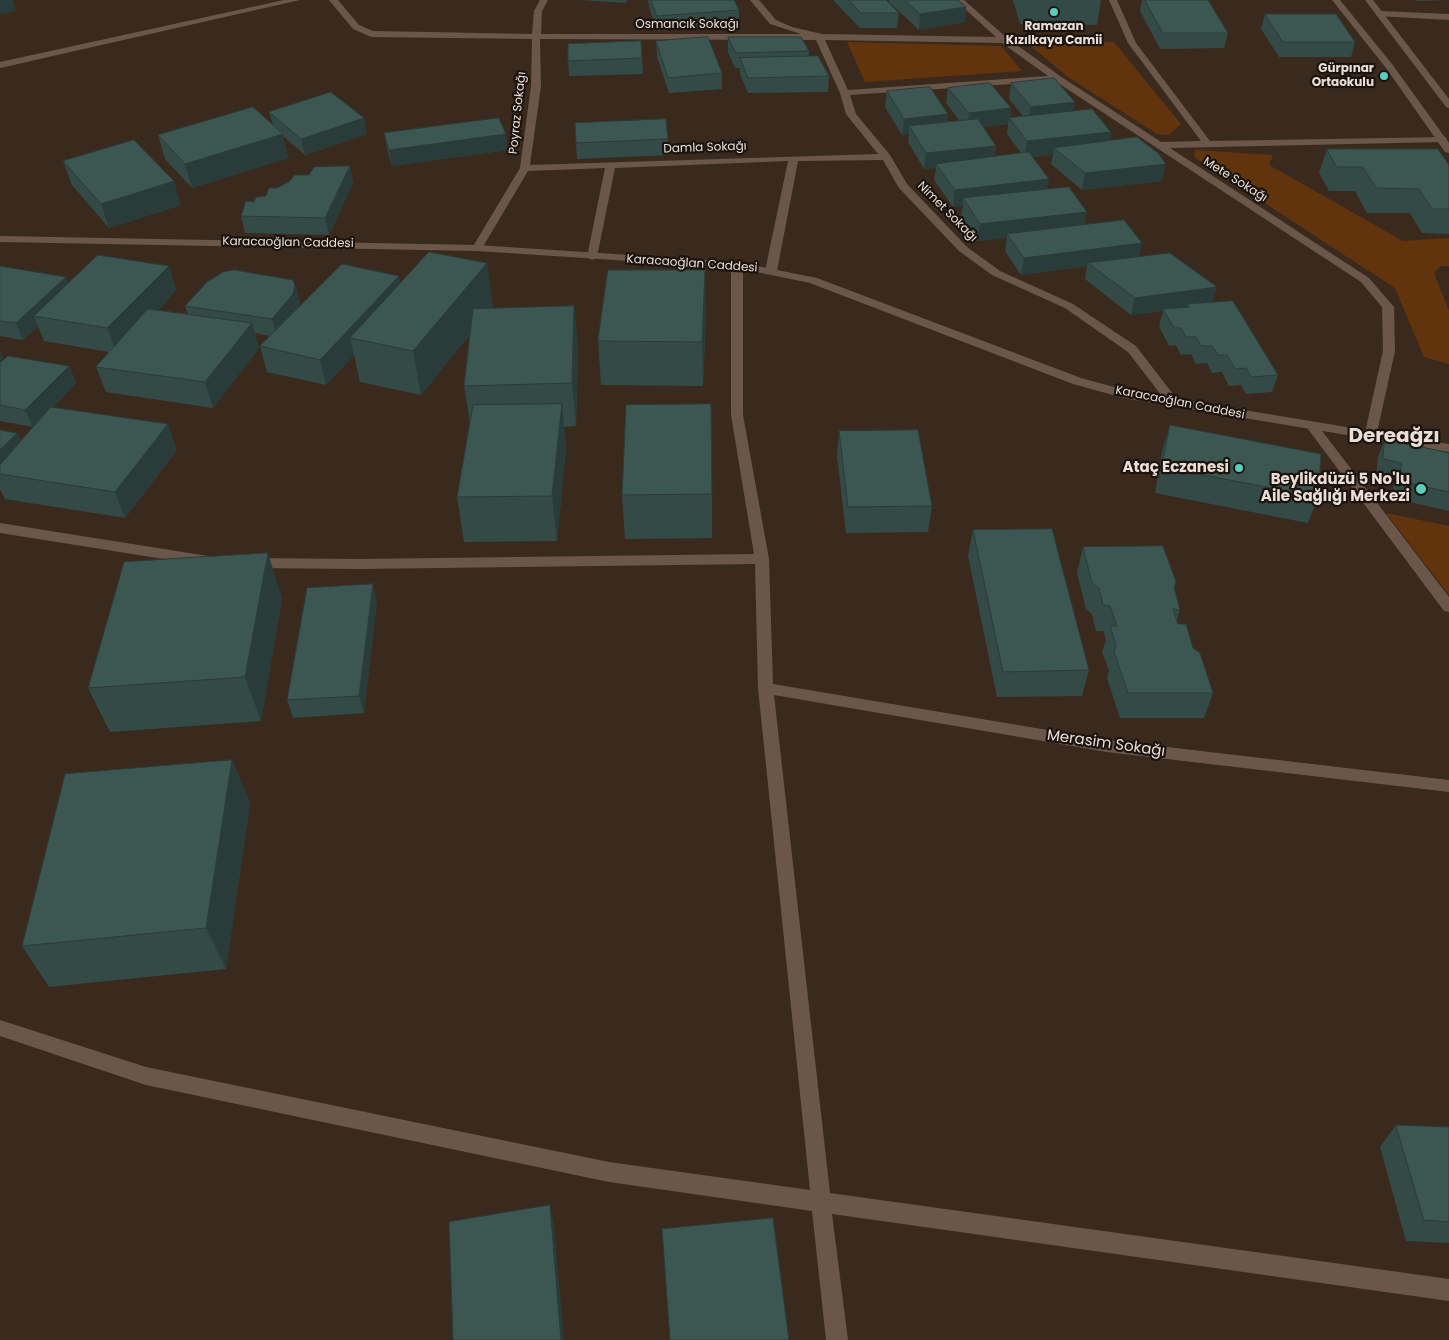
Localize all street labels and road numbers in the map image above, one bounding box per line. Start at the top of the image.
street label: Osmancık Sokağı [635,18,739,32]
street label: Poyraz Sokağı [507,71,529,155]
street label: Damla Sokağı [663,139,747,157]
street label: Mete Sokağı [1200,155,1270,205]
street label: Nimet Sokağı [914,179,980,245]
street label: Karacaoğlan Caddesi [222,235,354,251]
street label: Karacaoğlan Caddesi [626,252,758,276]
street label: Karacaoğlan Caddesi [1114,383,1246,423]
street label: Merasim Sokağı [1046,727,1166,761]

